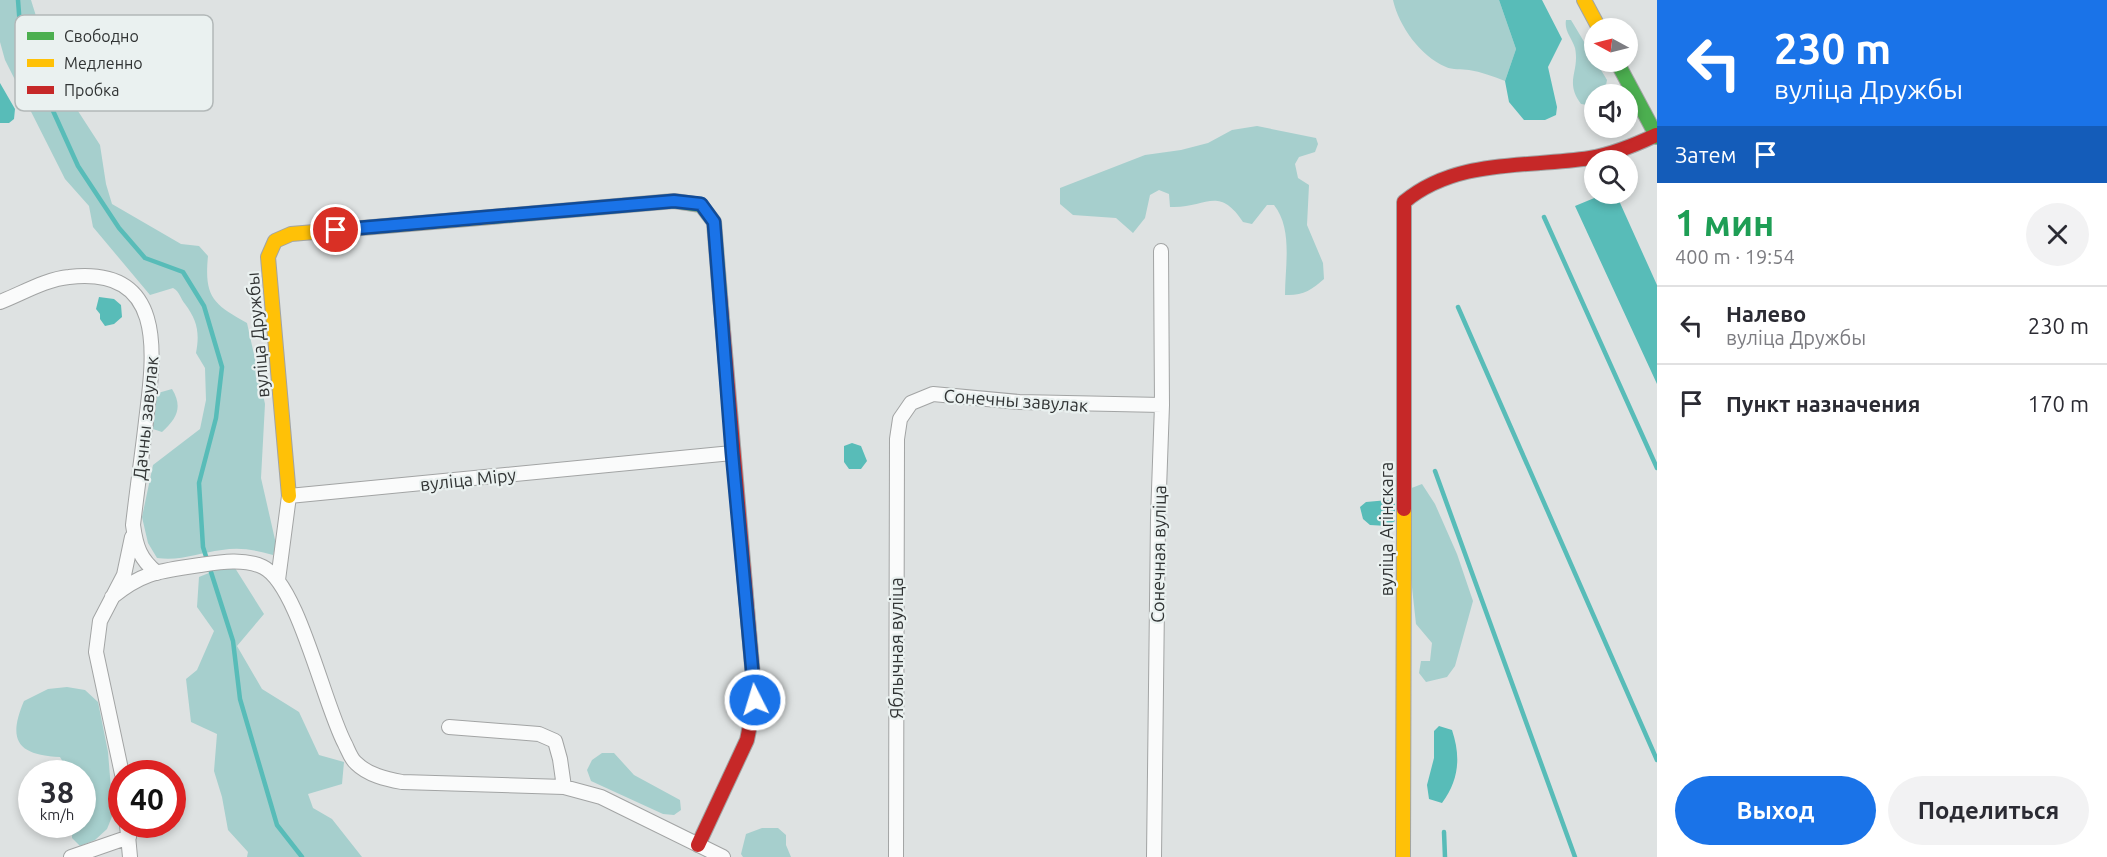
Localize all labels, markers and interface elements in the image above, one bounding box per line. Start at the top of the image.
legend [15,15,213,111]
north arrow [1584,18,1638,72]
map controls [1584,18,1638,204]
icon: left [1675,24,1753,102]
text: 230 m [1774,25,1891,72]
text: Свободно [64,27,139,45]
text: Медленно [64,54,143,72]
text: вуліца Дружбы [1774,74,1963,104]
text: Пробка [64,81,120,99]
button: sound [1584,84,1638,138]
icon: arrive [1749,138,1782,171]
text: Затем [1675,142,1737,167]
button: search [1584,150,1638,204]
text: 1 мин [1675,202,1774,243]
button: close [2026,203,2089,266]
pin [310,204,361,255]
icon: arrive [319,213,352,246]
text: 400 m · 19:54 [1675,245,1795,268]
street label: вуліца Дружбы [242,271,272,399]
text: Налево [1726,301,1806,326]
icon: left [1675,309,1708,342]
text: 230 m [2028,313,2089,338]
text: вуліца Дружбы [1726,326,1866,349]
street label: Дачны завулак [129,355,161,481]
street label: Сонечны завулак [943,385,1089,415]
icon: arrive [1675,387,1708,420]
text: Пункт назначения [1726,391,1920,416]
text: 170 m [2028,391,2089,416]
street label: вуліца Агінскага [1376,462,1396,596]
street label: вуліца Міру [419,464,517,494]
street label: Сонечная вуліца [1147,485,1169,623]
street label: Яблычная вуліца [886,577,906,719]
position arrow [723,668,787,732]
speed limit sign: 40 [108,760,186,838]
text: 38 [40,775,74,809]
button: Выход [1675,776,1876,845]
button: Поделиться [1888,776,2089,845]
text: km/h [40,806,74,823]

